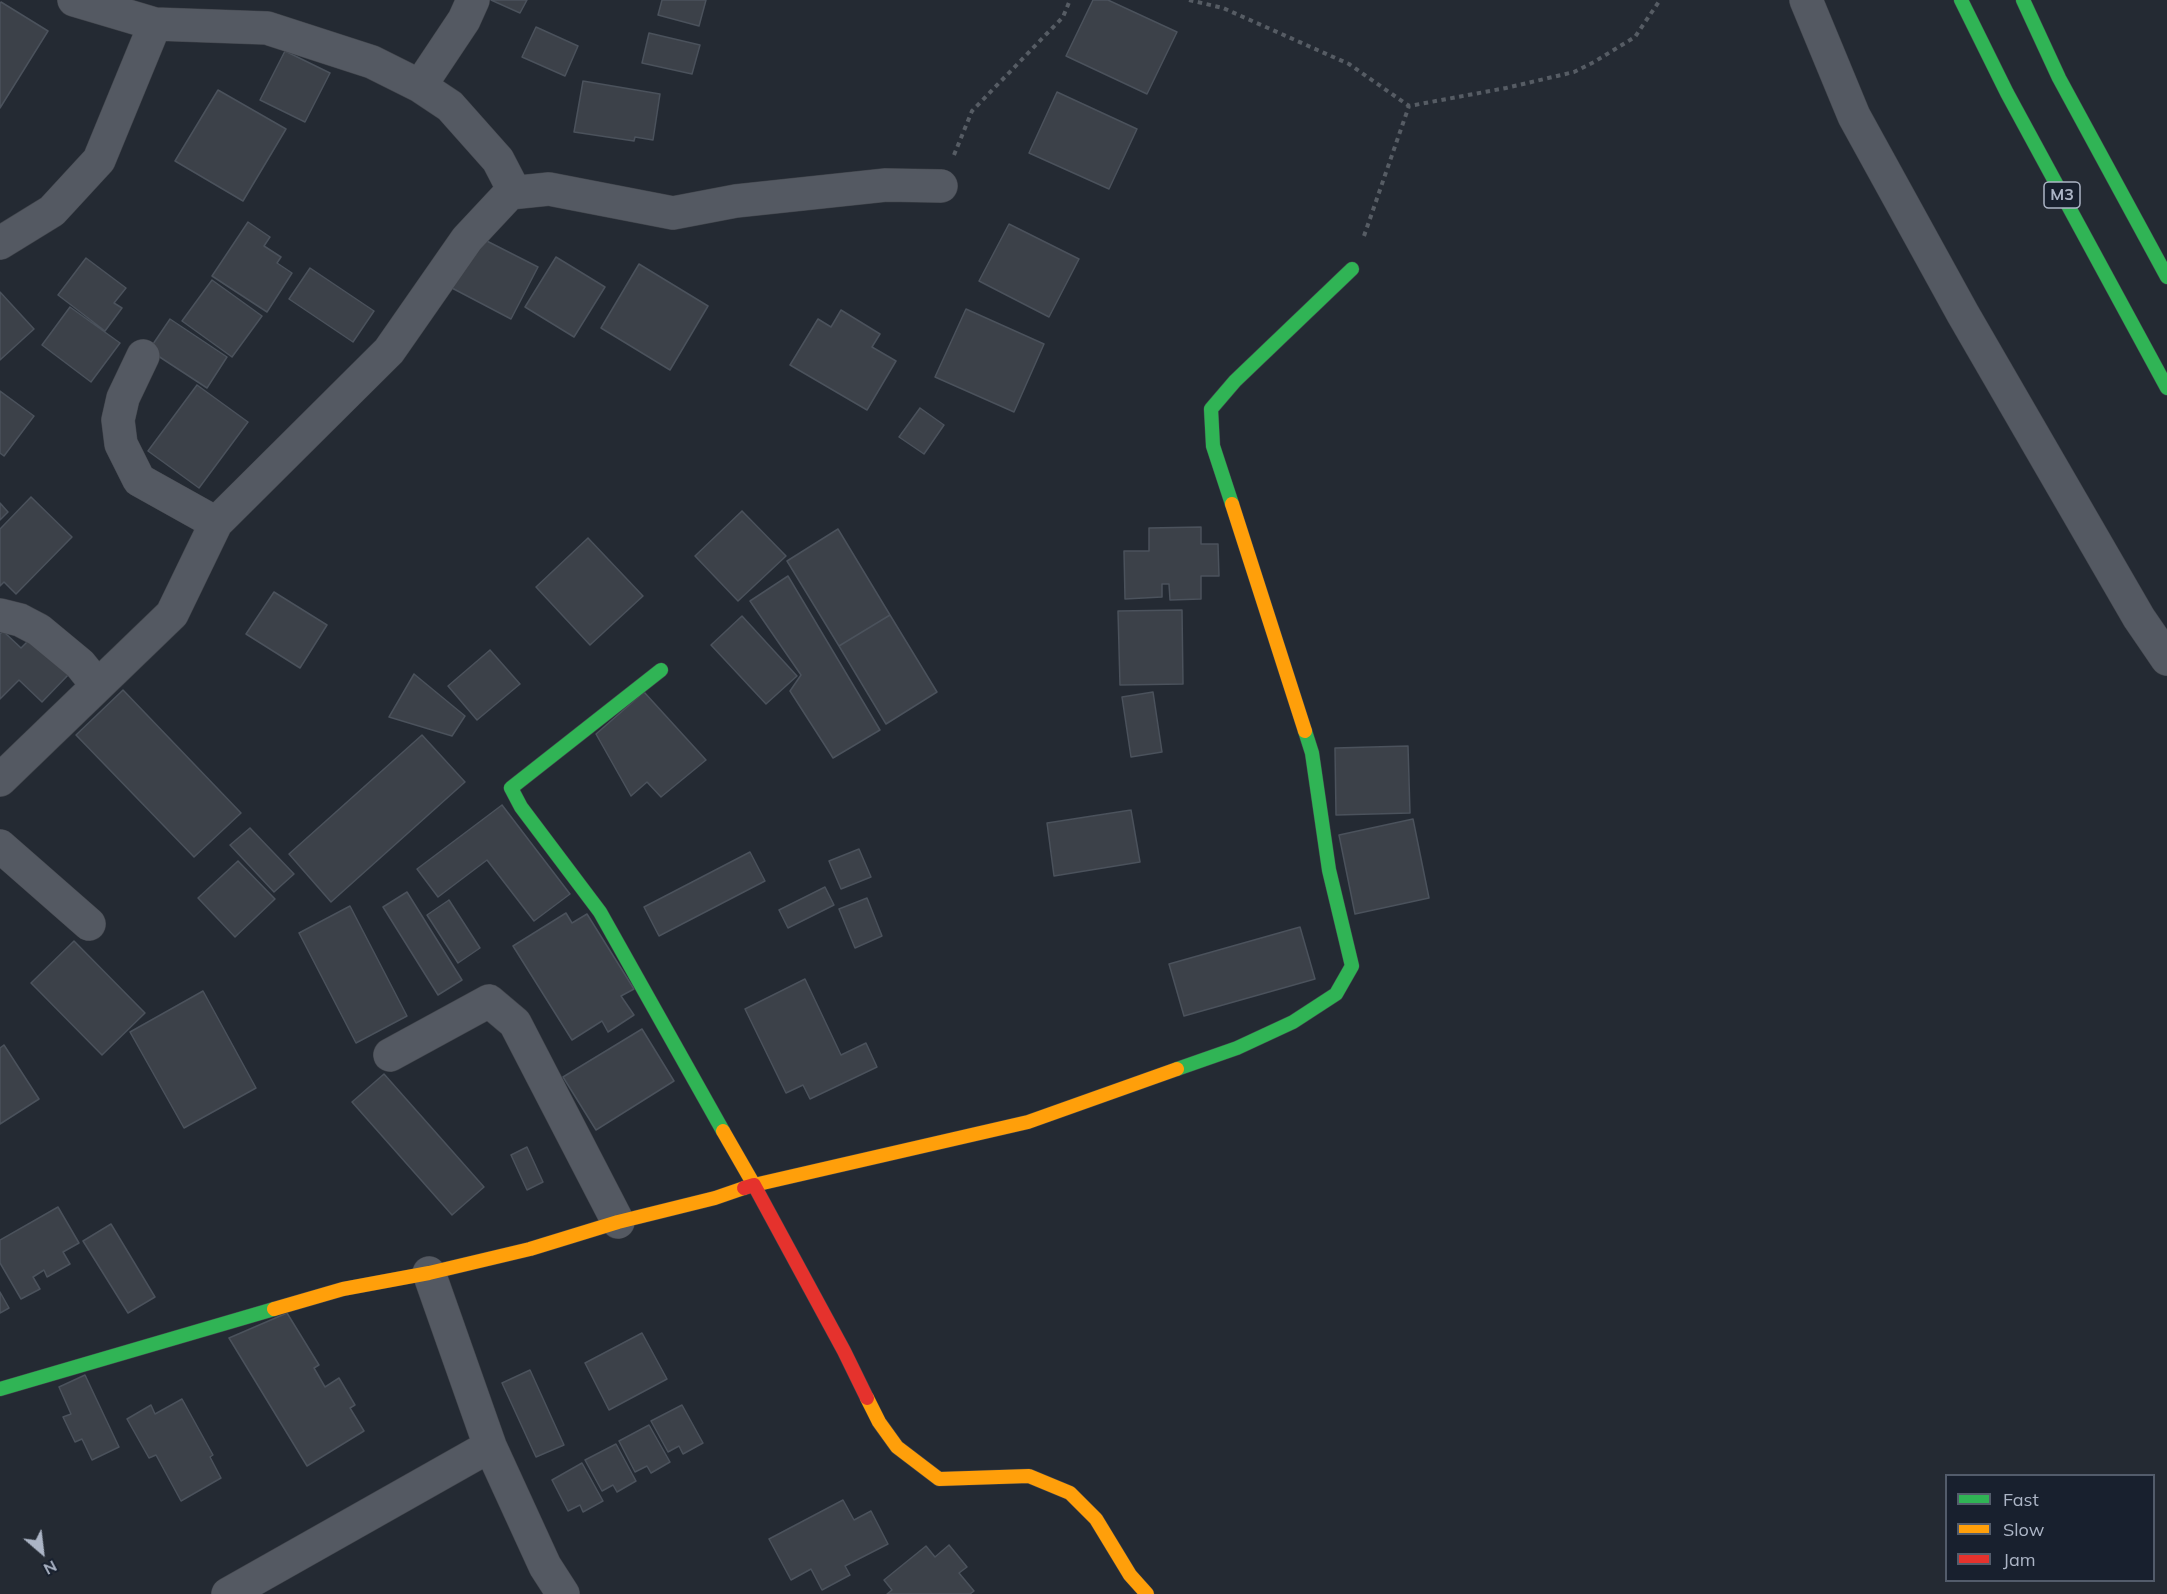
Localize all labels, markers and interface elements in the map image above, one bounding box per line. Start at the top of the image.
road number: M3 [2044,182,2080,208]
legend [1945,1474,2155,1582]
text: Fast [2003,1488,2039,1511]
text: Slow [2003,1518,2044,1541]
north arrow [12,1522,72,1582]
text: Jam [2003,1548,2036,1571]
text: N [40,1556,60,1580]

